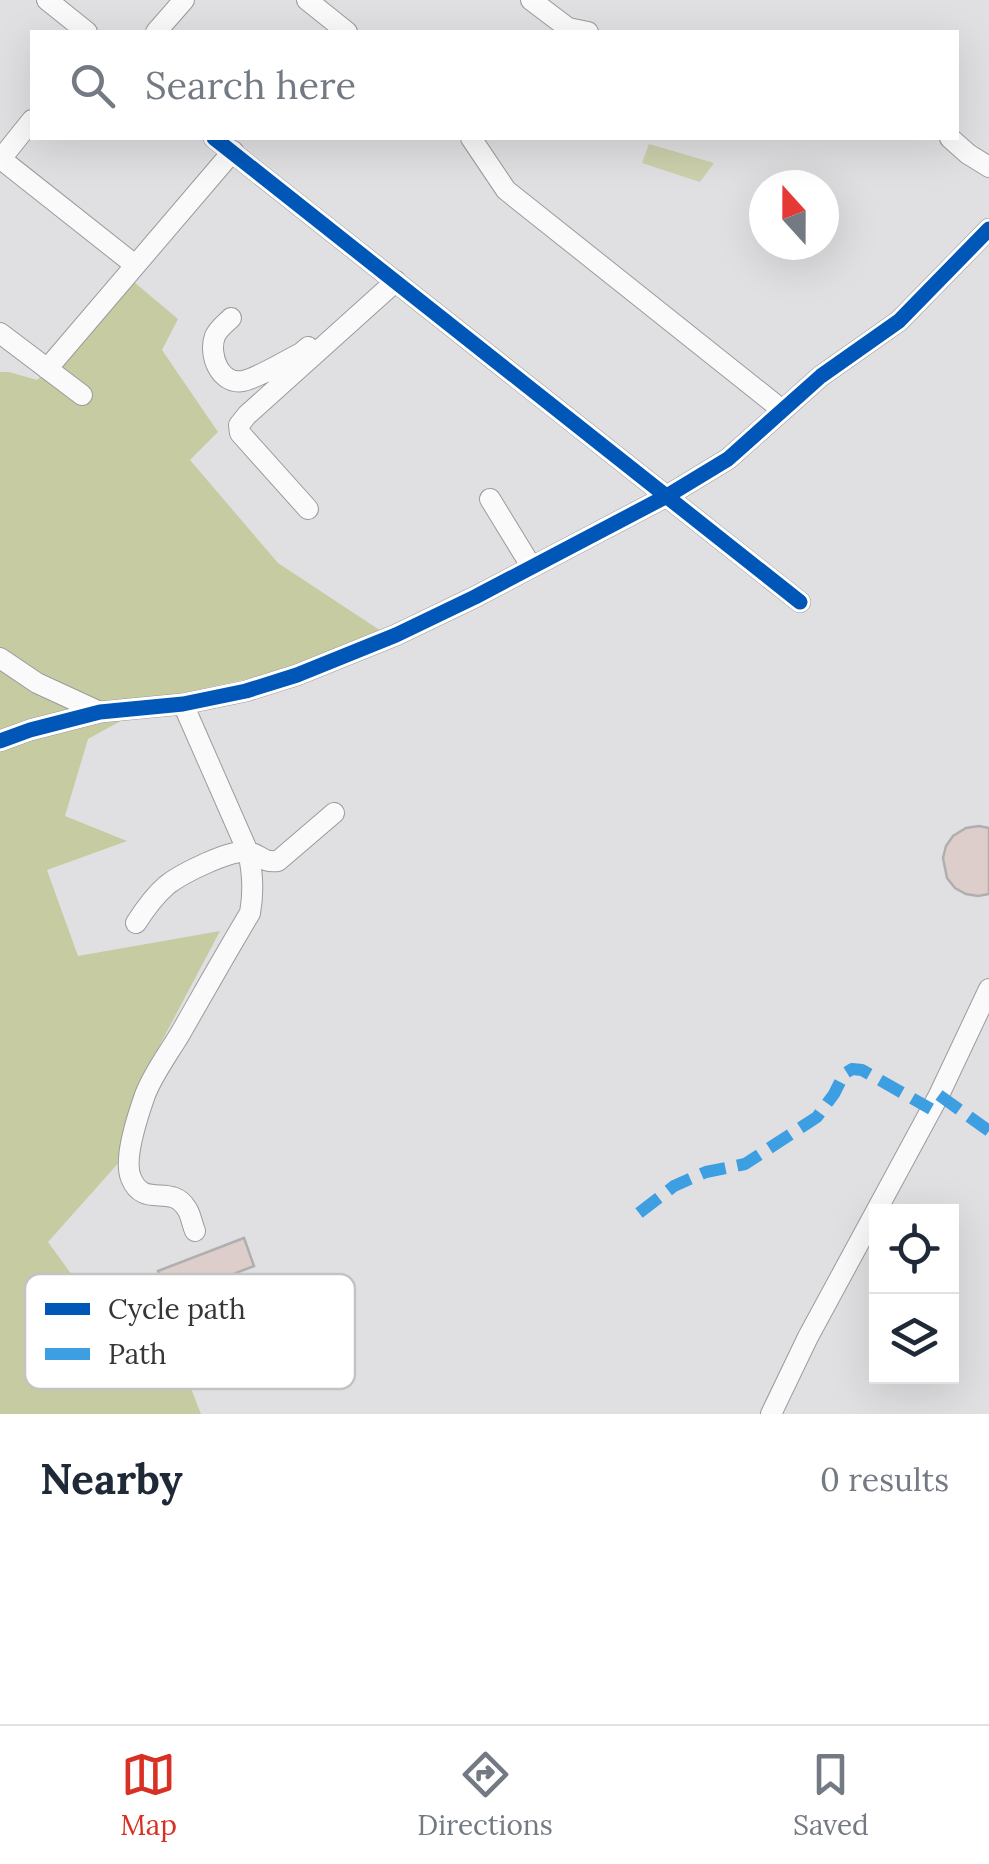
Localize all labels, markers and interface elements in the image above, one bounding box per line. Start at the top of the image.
search box [30,30,959,140]
icon: search [65,58,120,113]
text: Search here [145,61,356,109]
north arrow [749,170,839,260]
map controls [869,1204,959,1384]
button: locate [869,1204,959,1294]
legend [25,1274,355,1389]
text: Cycle path [108,1291,246,1327]
button: layers [869,1294,959,1384]
text: Path [108,1336,167,1372]
text: Nearby [40,1452,183,1506]
text: 0 results [820,1459,949,1500]
tab: Map [120,1747,177,1843]
tab: Directions [417,1747,553,1843]
tab: Saved [793,1747,869,1843]

